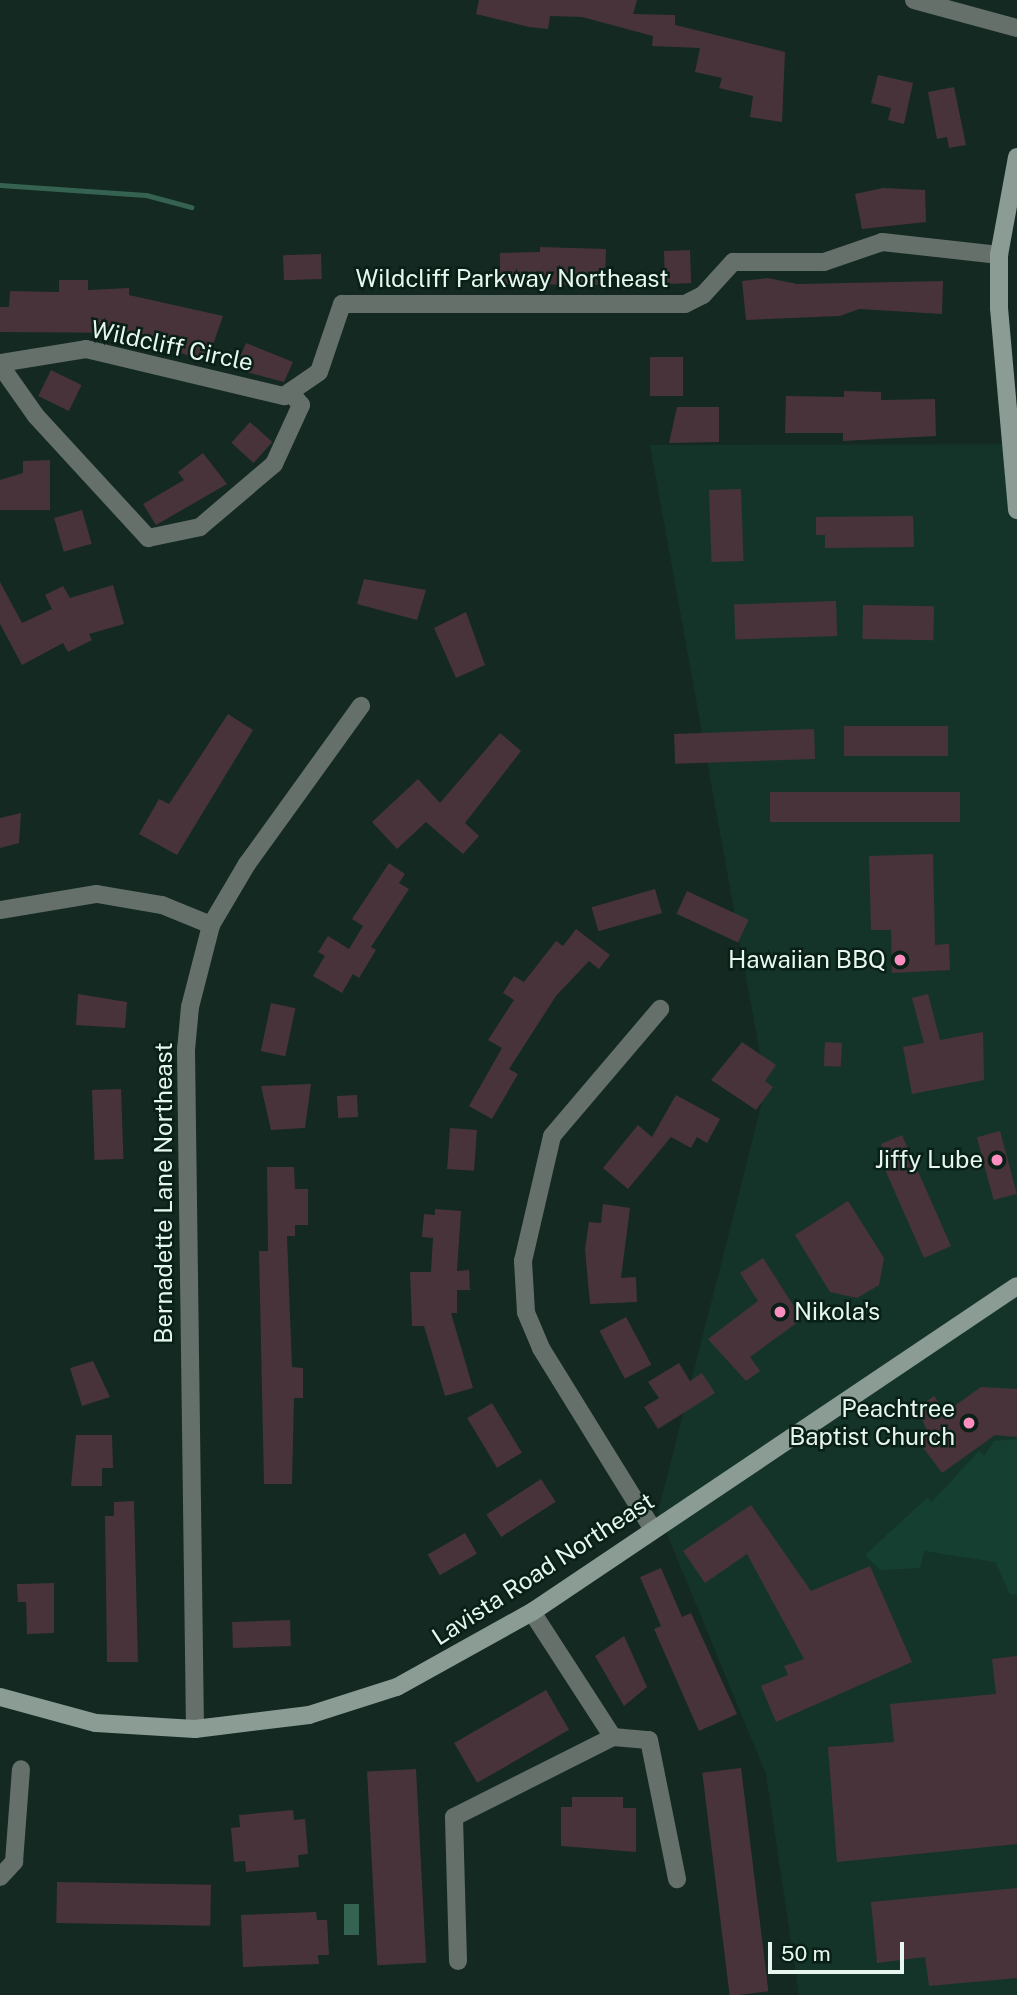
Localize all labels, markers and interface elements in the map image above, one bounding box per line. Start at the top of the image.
street label: Wildcliff Parkway Northeast [355,265,669,293]
street label: Wildcliff Circle [88,315,256,377]
place label: Hawaiian BBQ [728,946,886,974]
marker: Hawaiian BBQ [892,952,908,968]
street label: Bernadette Lane Northeast [150,1042,178,1344]
place label: Jiffy Lube [875,1146,983,1174]
marker: Jiffy Lube [989,1152,1005,1168]
place label: Nikola's [794,1298,880,1326]
marker: Nikola's [772,1304,788,1320]
place label: Peachtree Baptist Church [789,1395,955,1451]
marker: Peachtree Baptist Church [961,1415,977,1431]
street label: Lavista Road Northeast [427,1486,659,1652]
scale bar [772,1928,908,1972]
text: 50 m [781,1941,831,1966]

